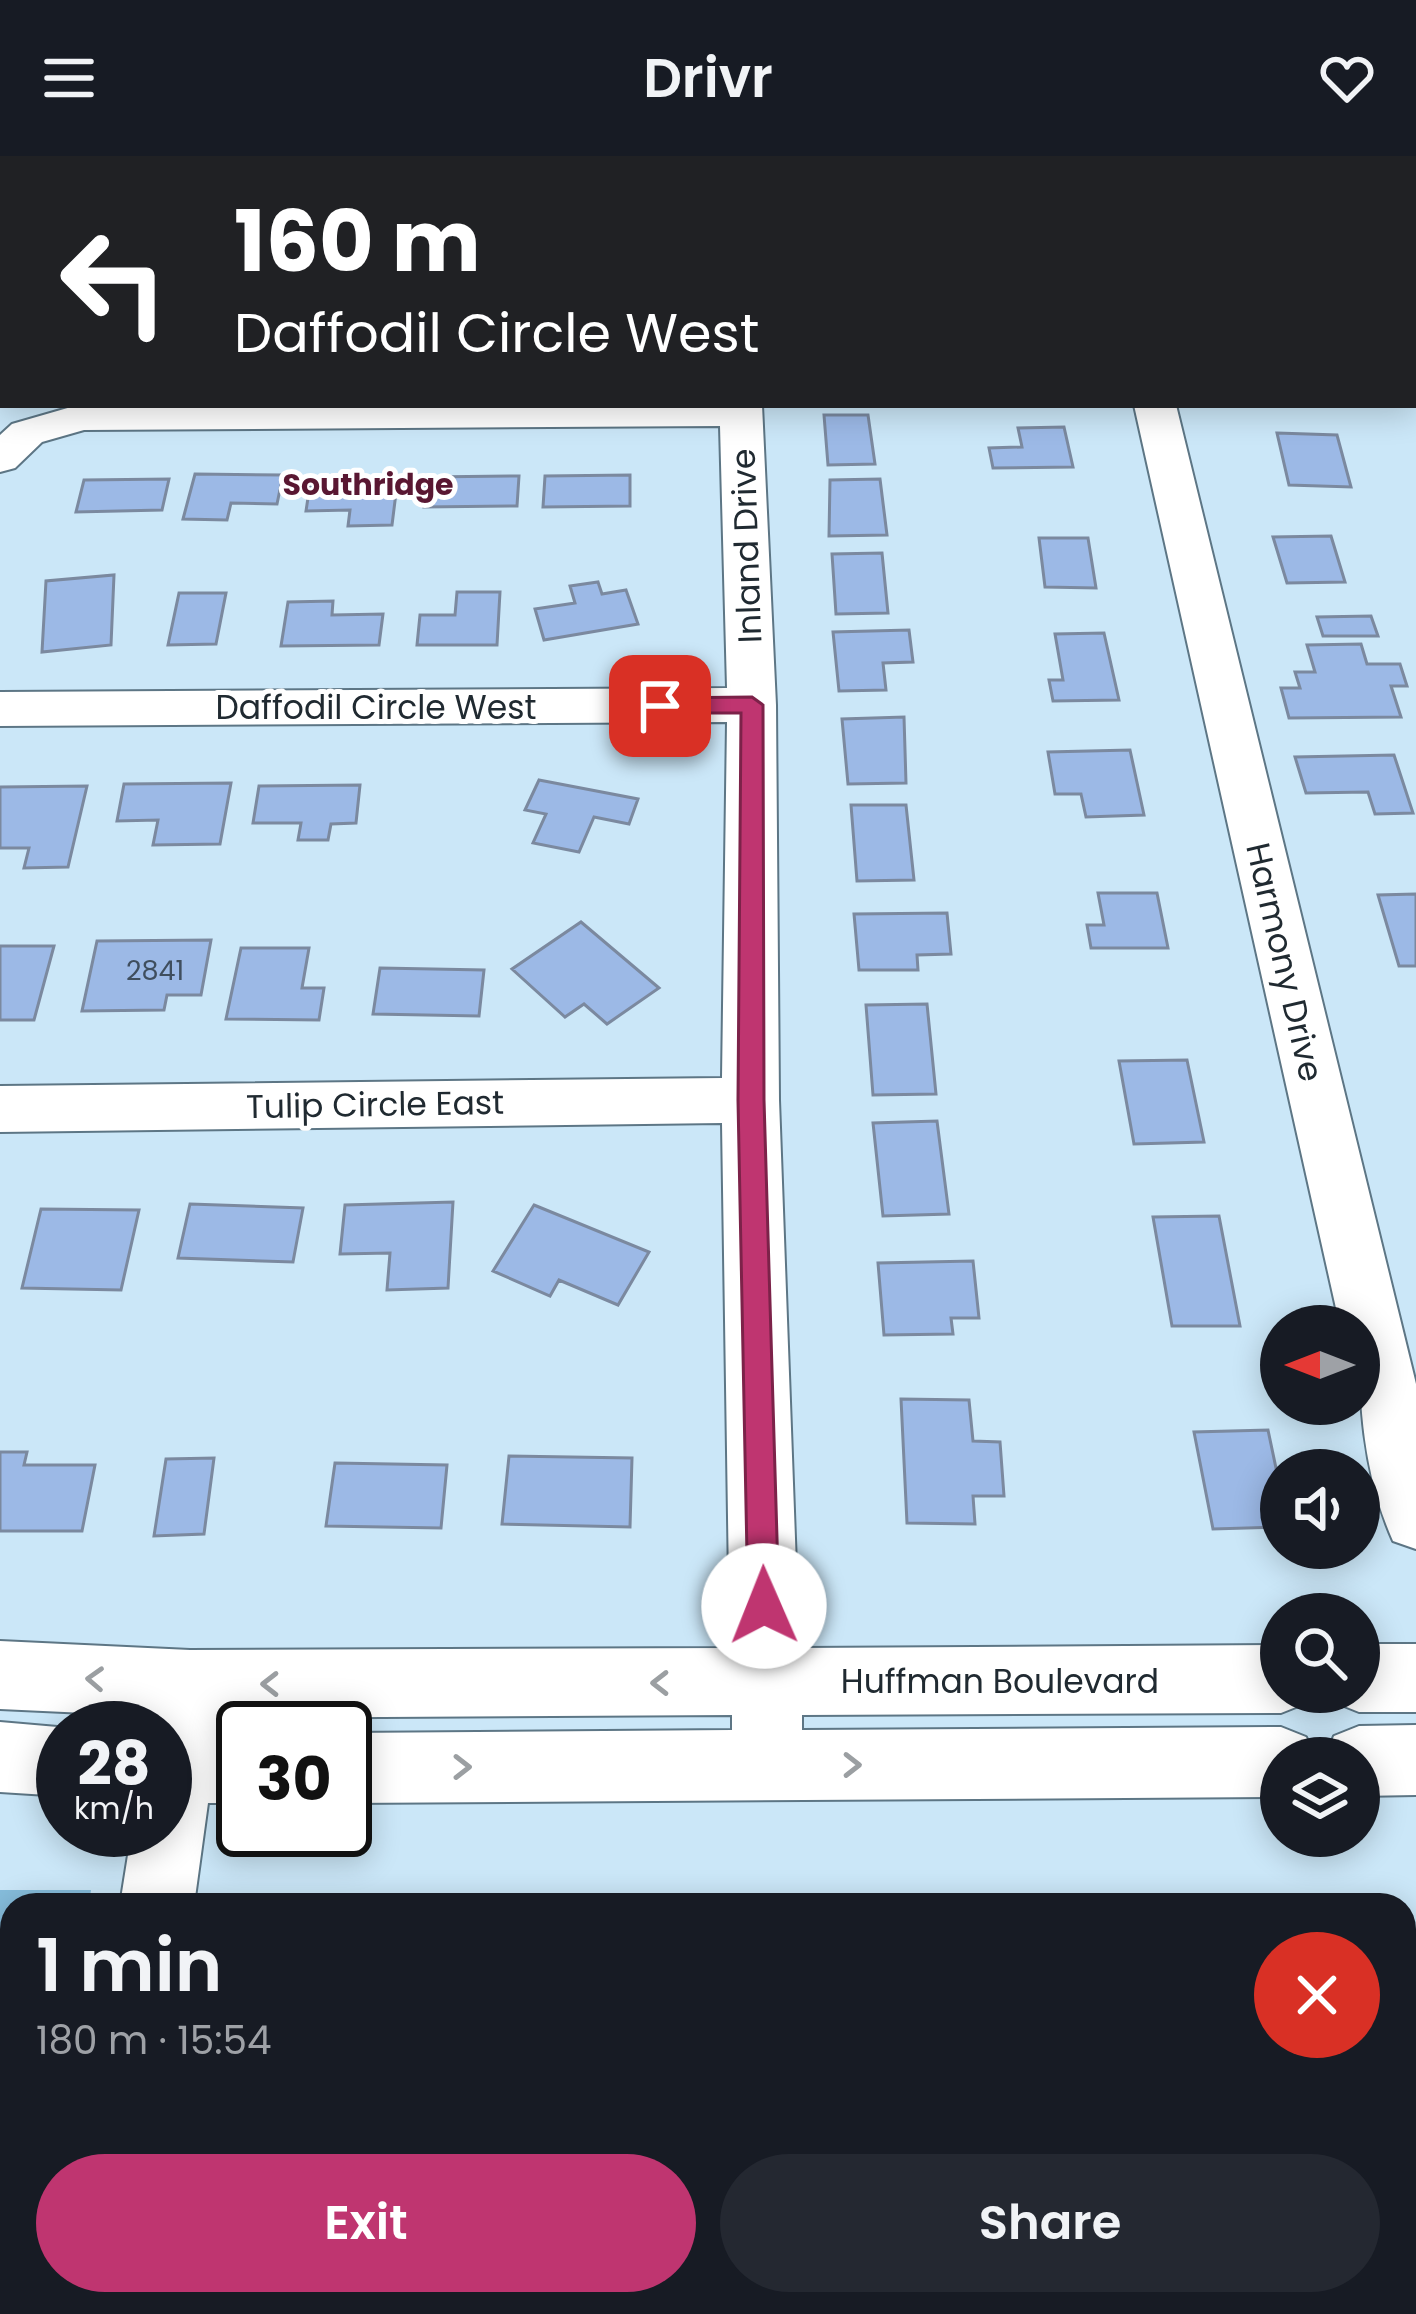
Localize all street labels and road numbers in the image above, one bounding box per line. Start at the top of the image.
street label: Inland Drive [720,448,773,644]
street label: Daffodil Circle West [215,684,537,731]
street label: Harmony Drive [1234,838,1335,1086]
street label: Tulip Circle East [246,1079,504,1130]
street label: Huffman Boulevard [841,1658,1159,1705]

